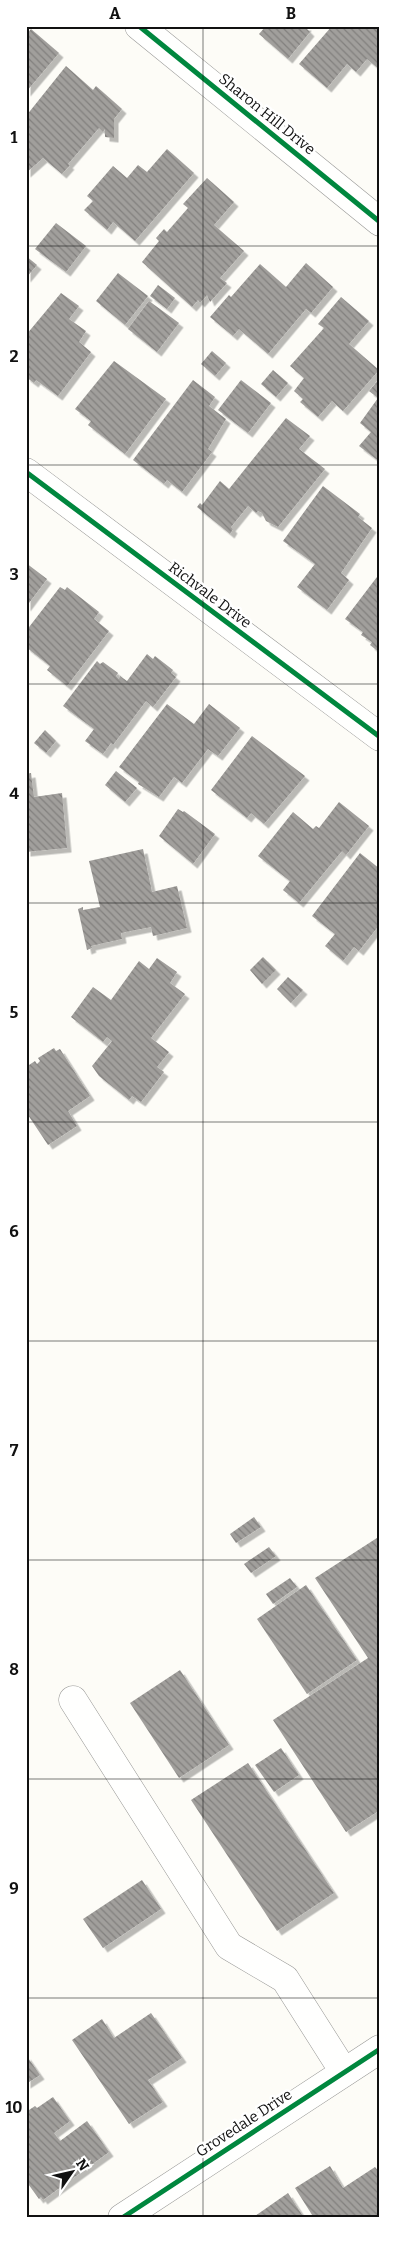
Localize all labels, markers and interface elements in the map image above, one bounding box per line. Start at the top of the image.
text: A [109,4,121,23]
text: B [286,4,296,23]
street label: Sharon Hill Drive [215,70,319,158]
text: 1 [11,128,18,147]
text: 2 [9,347,19,366]
street label: Richvale Drive [165,558,255,632]
text: 3 [9,565,19,584]
text: 4 [9,784,19,803]
text: 5 [10,1003,19,1022]
text: 6 [9,1222,19,1241]
text: 7 [10,1441,19,1460]
text: 8 [9,1660,19,1679]
text: 9 [9,1879,19,1898]
street label: Grovedale Drive [193,2085,295,2161]
text: 10 [5,2098,23,2117]
north arrow [48,2146,98,2196]
text: N [72,2156,93,2174]

